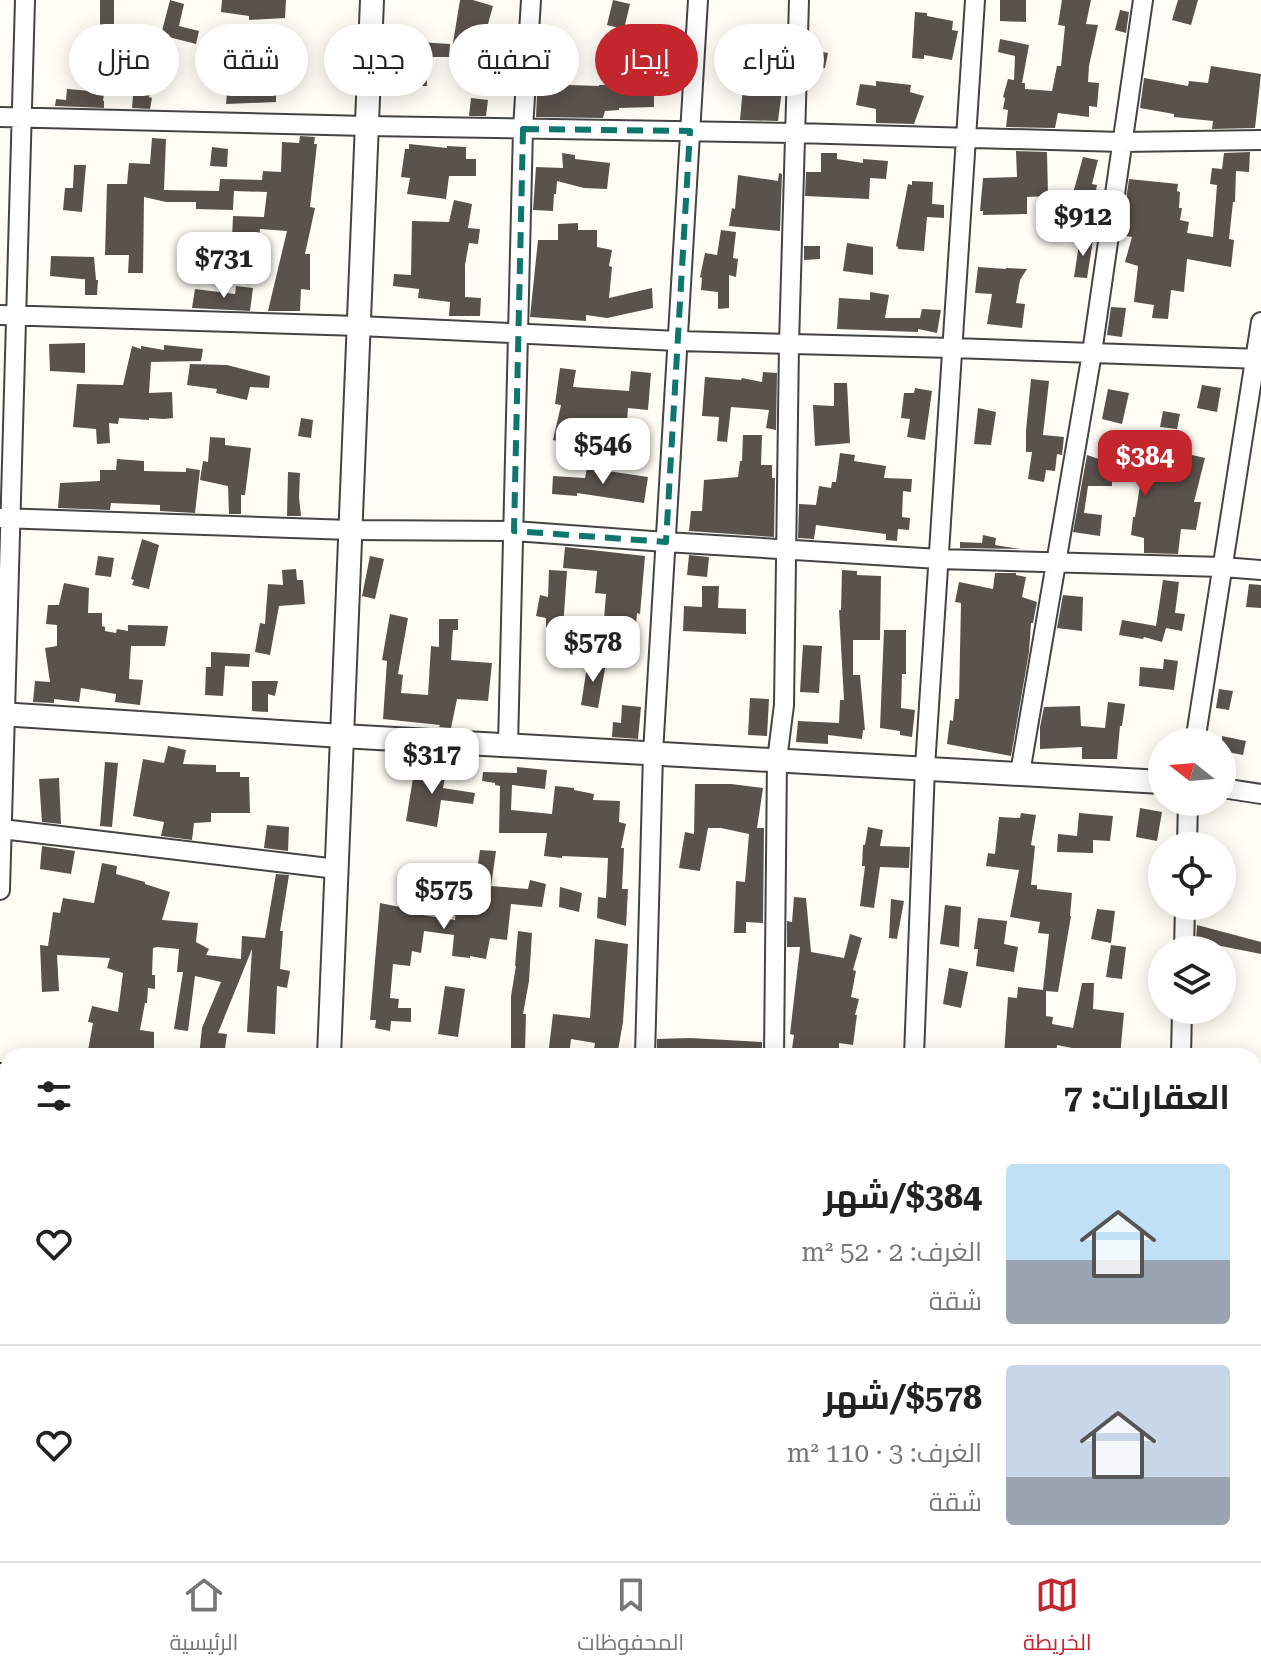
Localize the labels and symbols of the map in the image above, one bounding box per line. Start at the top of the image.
pin: $912 [1036,190,1130,258]
pin: $731 [177,232,271,300]
pin: $546 [556,418,650,486]
pin: $384 [1098,430,1192,498]
pin: $578 [546,616,640,684]
pin: $317 [385,728,479,796]
north arrow [1148,728,1236,816]
pin: $575 [397,863,491,931]

